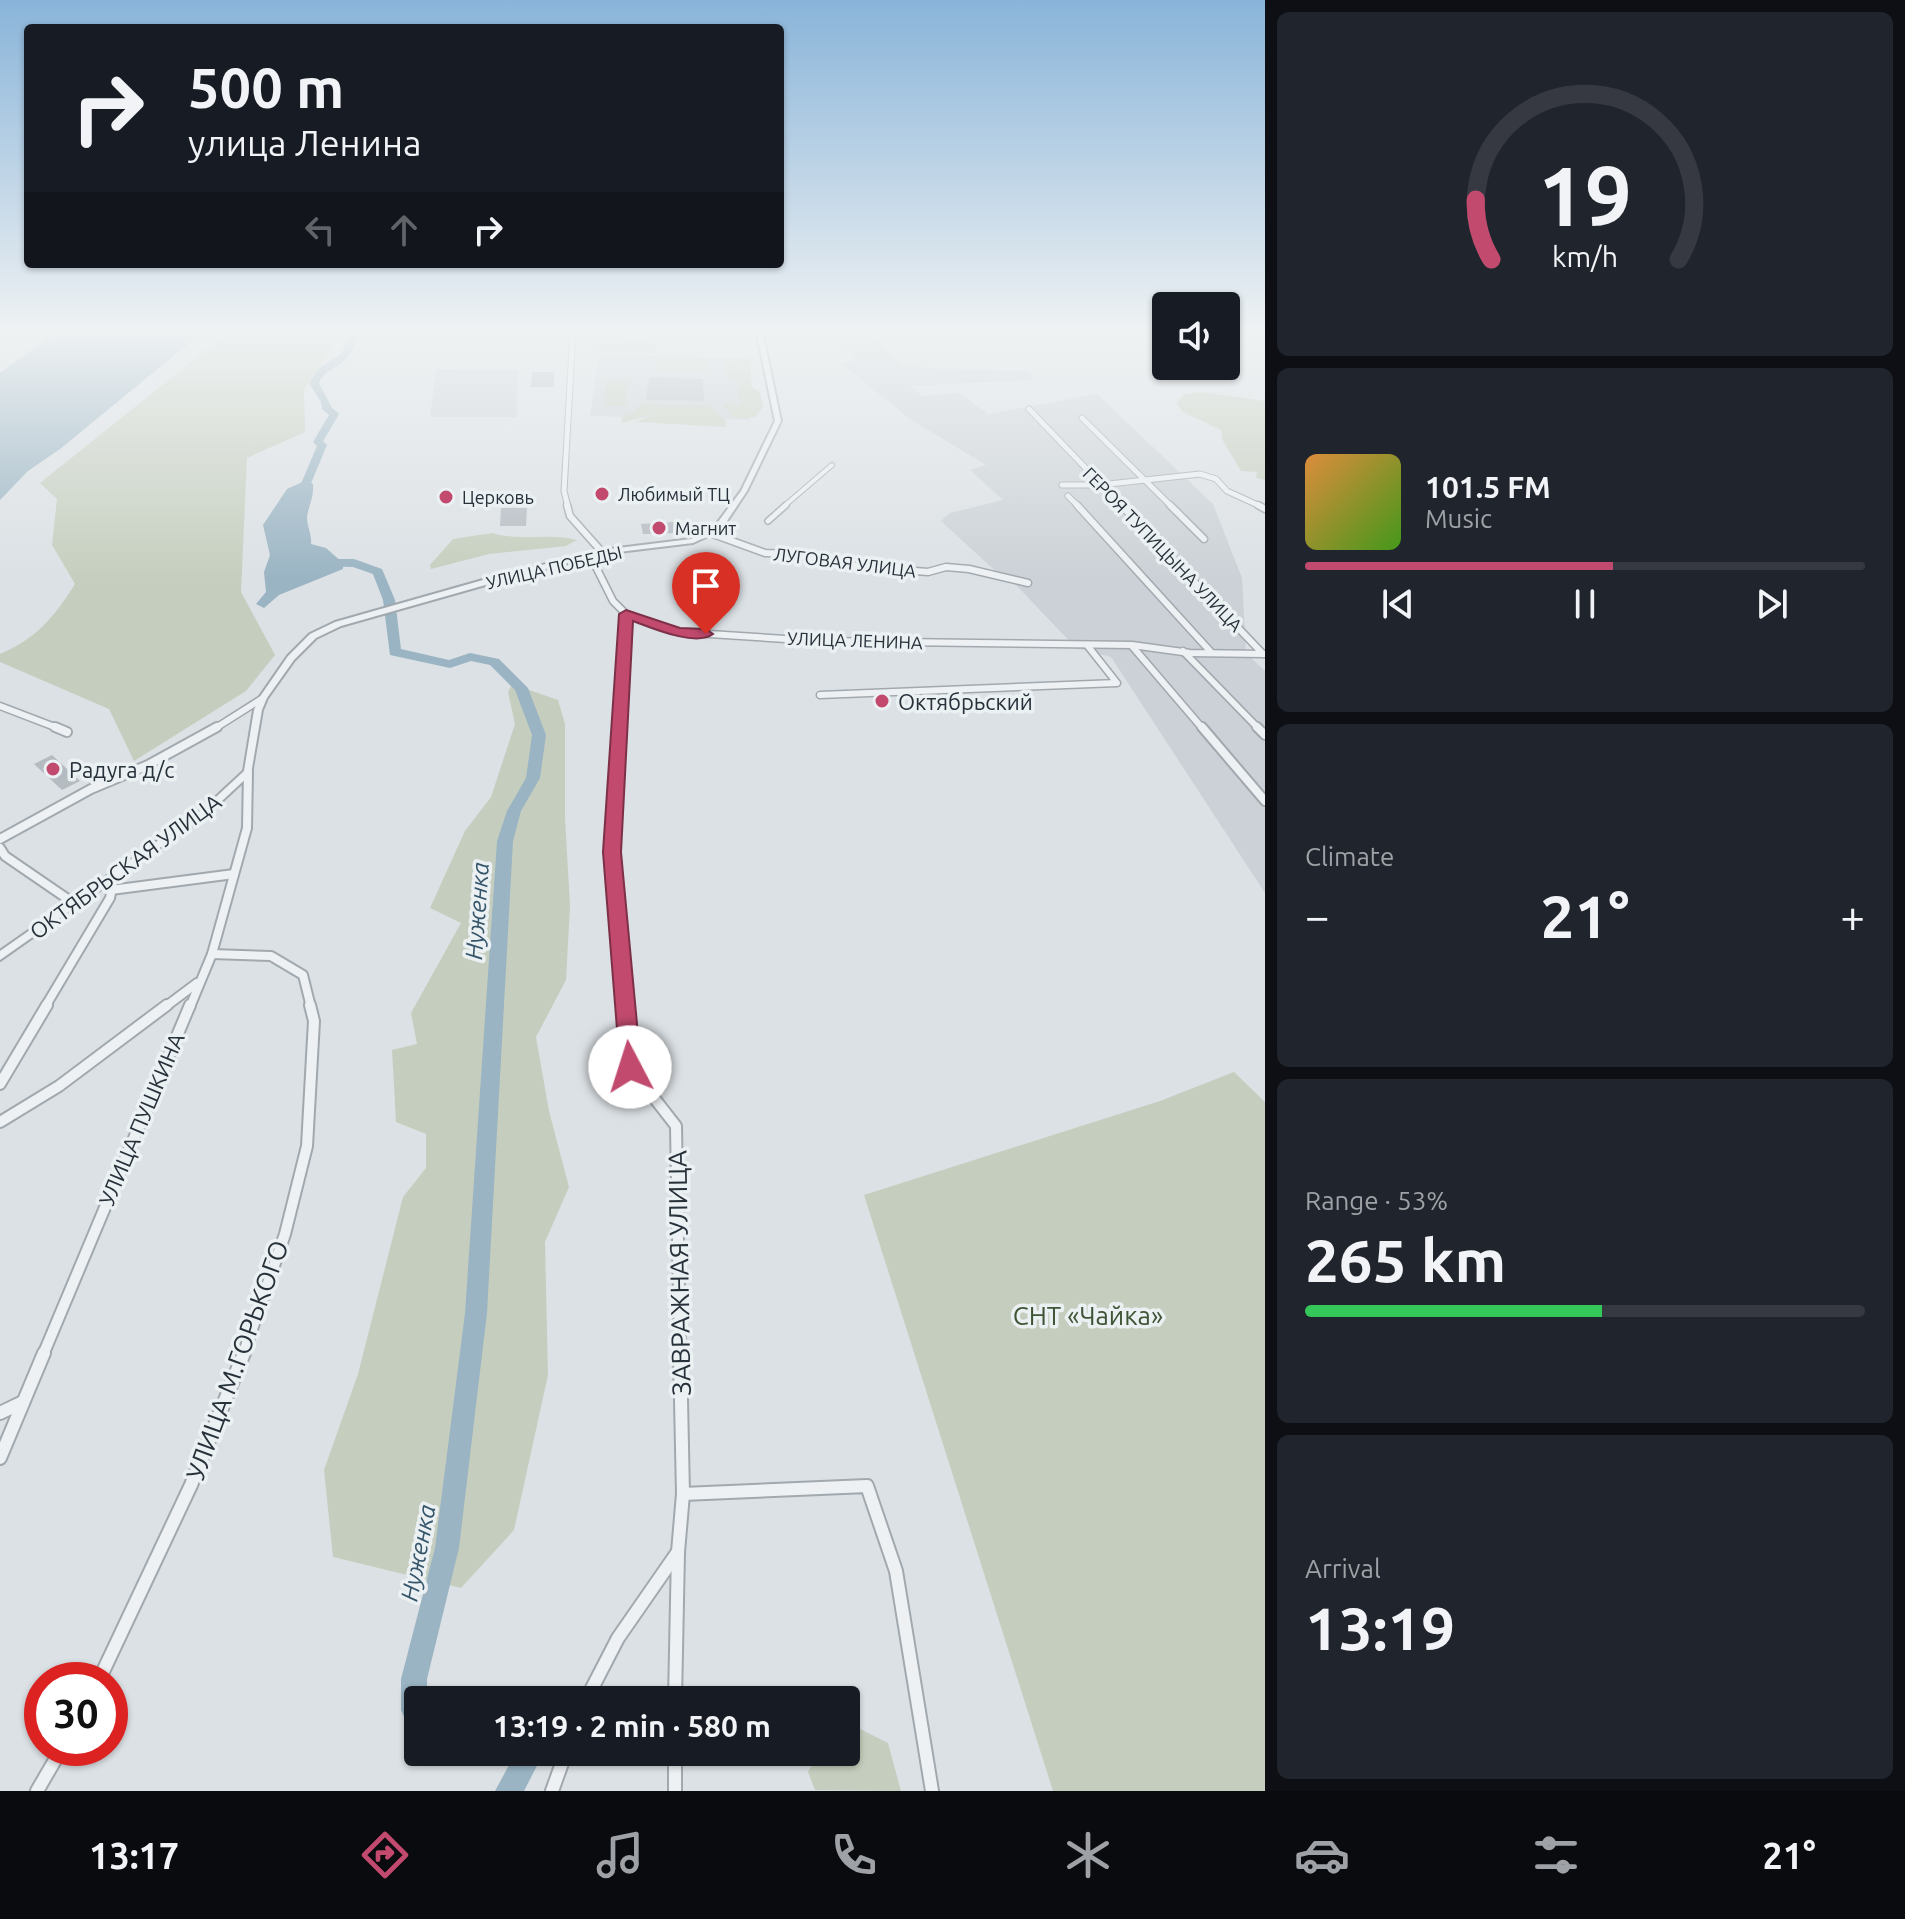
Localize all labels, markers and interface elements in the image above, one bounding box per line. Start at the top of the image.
icon: right [56,56,160,160]
text: 500 m [188,56,344,119]
text: улица Ленина [188,122,421,163]
text: 19 [1538,147,1632,241]
icon: left [298,208,342,252]
icon: ahead [382,208,426,252]
icon: right [466,208,510,252]
text: km/h [1552,240,1618,272]
map controls [1152,292,1240,380]
button: sound [1152,292,1240,380]
street label: ГЕРОЯ ТУПИЦЫНА УЛИЦА [1079,463,1247,635]
text: 101.5 FM [1425,470,1551,504]
place label: Любимый ТЦ [618,484,730,504]
marker: Любимый ТЦ [593,485,611,503]
place label: Церковь [462,487,534,507]
marker: Церковь [437,488,455,506]
text: Music [1425,504,1492,533]
place label: Магнит [675,518,736,538]
marker: Магнит [650,519,668,537]
street label: УЛИЦА ПОБЕДЫ [484,542,624,592]
street label: ЛУГОВАЯ УЛИЦА [773,543,918,581]
pin [672,552,740,634]
icon: arrive [684,564,728,608]
icon: previous [1376,582,1420,626]
icon: pause [1563,582,1607,626]
icon: next [1750,582,1794,626]
street label: УЛИЦА ЛЕНИНА [787,628,923,652]
place label: Октябрьский [898,689,1033,714]
marker: Октябрьский [873,692,891,710]
place label: Радуга д/с [69,757,174,782]
marker: Радуга д/с [44,760,62,778]
street label: ОКТЯБРЬСКАЯ УЛИЦА [25,788,226,944]
text: Climate [1305,842,1394,871]
water label: Нуженка [460,861,494,961]
text: 21° [1541,882,1629,949]
text: − [1305,891,1330,940]
text: + [1840,891,1865,940]
position arrow [588,1025,672,1109]
street label: УЛИЦА ПУШКИНА [93,1028,189,1209]
street label: ЗАВРАЖНАЯ УЛИЦА [662,1150,696,1396]
text: Range · 53% [1305,1186,1448,1215]
text: 265 km [1305,1226,1506,1293]
street label: УЛИЦА М.ГОРЬКОГО [180,1236,294,1484]
park label: СНТ «Чайка» [1013,1301,1163,1330]
water label: Нуженка [395,1502,441,1604]
text: Arrival [1305,1554,1381,1583]
text: 13:19 [1305,1594,1455,1661]
speed limit sign: 30 [24,1662,128,1766]
text: 13:19 · 2 min · 580 m [493,1709,771,1743]
icon: directions [357,1827,413,1883]
icon: music [592,1827,648,1883]
icon: phone [826,1827,882,1883]
icon: climate [1060,1827,1116,1883]
icon: car [1294,1827,1350,1883]
icon: filters [1528,1827,1584,1883]
text: 13:17 [89,1835,179,1876]
text: 21° [1762,1835,1816,1876]

